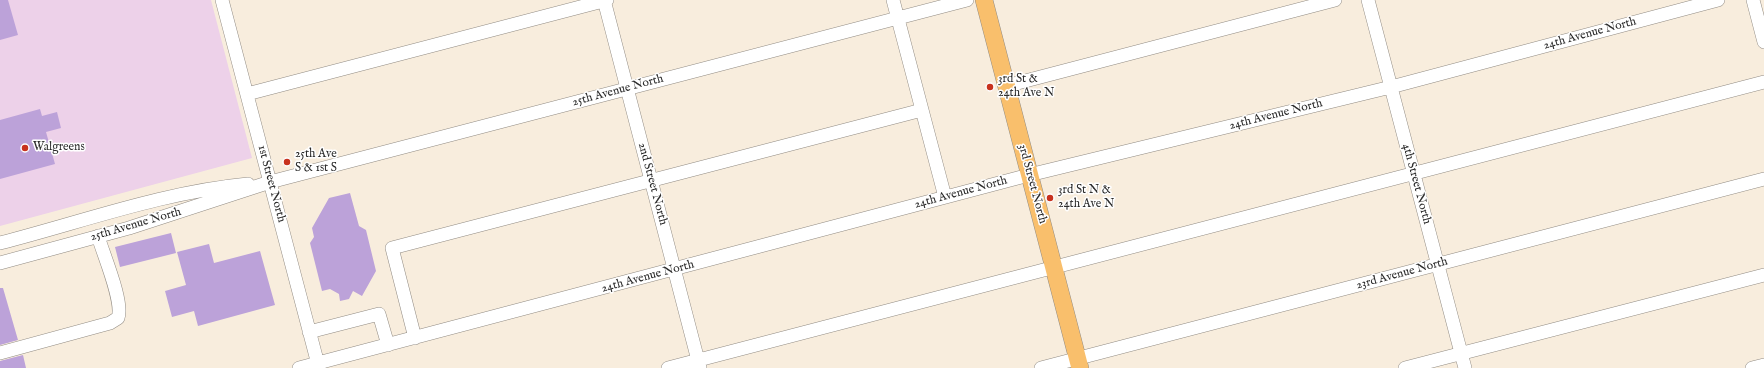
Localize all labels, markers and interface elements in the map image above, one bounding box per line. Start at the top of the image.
street label: 24th Avenue North [1542,15,1638,53]
street label: 25th Avenue North [571,72,665,110]
place label: 3rd St & 24th Ave N [998,73,1054,101]
marker: 3rd St & 24th Ave N [985,82,995,92]
street label: 24th Avenue North [1228,96,1324,134]
place label: Walgreens [33,141,85,155]
street label: 2nd Street North [634,141,670,227]
street label: 4th Street North [1398,142,1434,226]
marker: Walgreens [20,143,30,153]
street label: 3rd Street North [1014,143,1050,225]
street label: 1st Street North [254,144,288,224]
place label: 25th Ave S & 1st S [295,148,337,176]
marker: 25th Ave S & 1st S [282,157,292,167]
street label: 24th Avenue North [913,174,1009,212]
place label: 3rd St N & 24th Ave N [1058,184,1114,212]
marker: 3rd St N & 24th Ave N [1045,193,1055,203]
street label: 25th Avenue North [89,205,183,245]
street label: 23rd Avenue North [1355,255,1449,293]
street label: 24th Avenue North [600,258,696,296]

